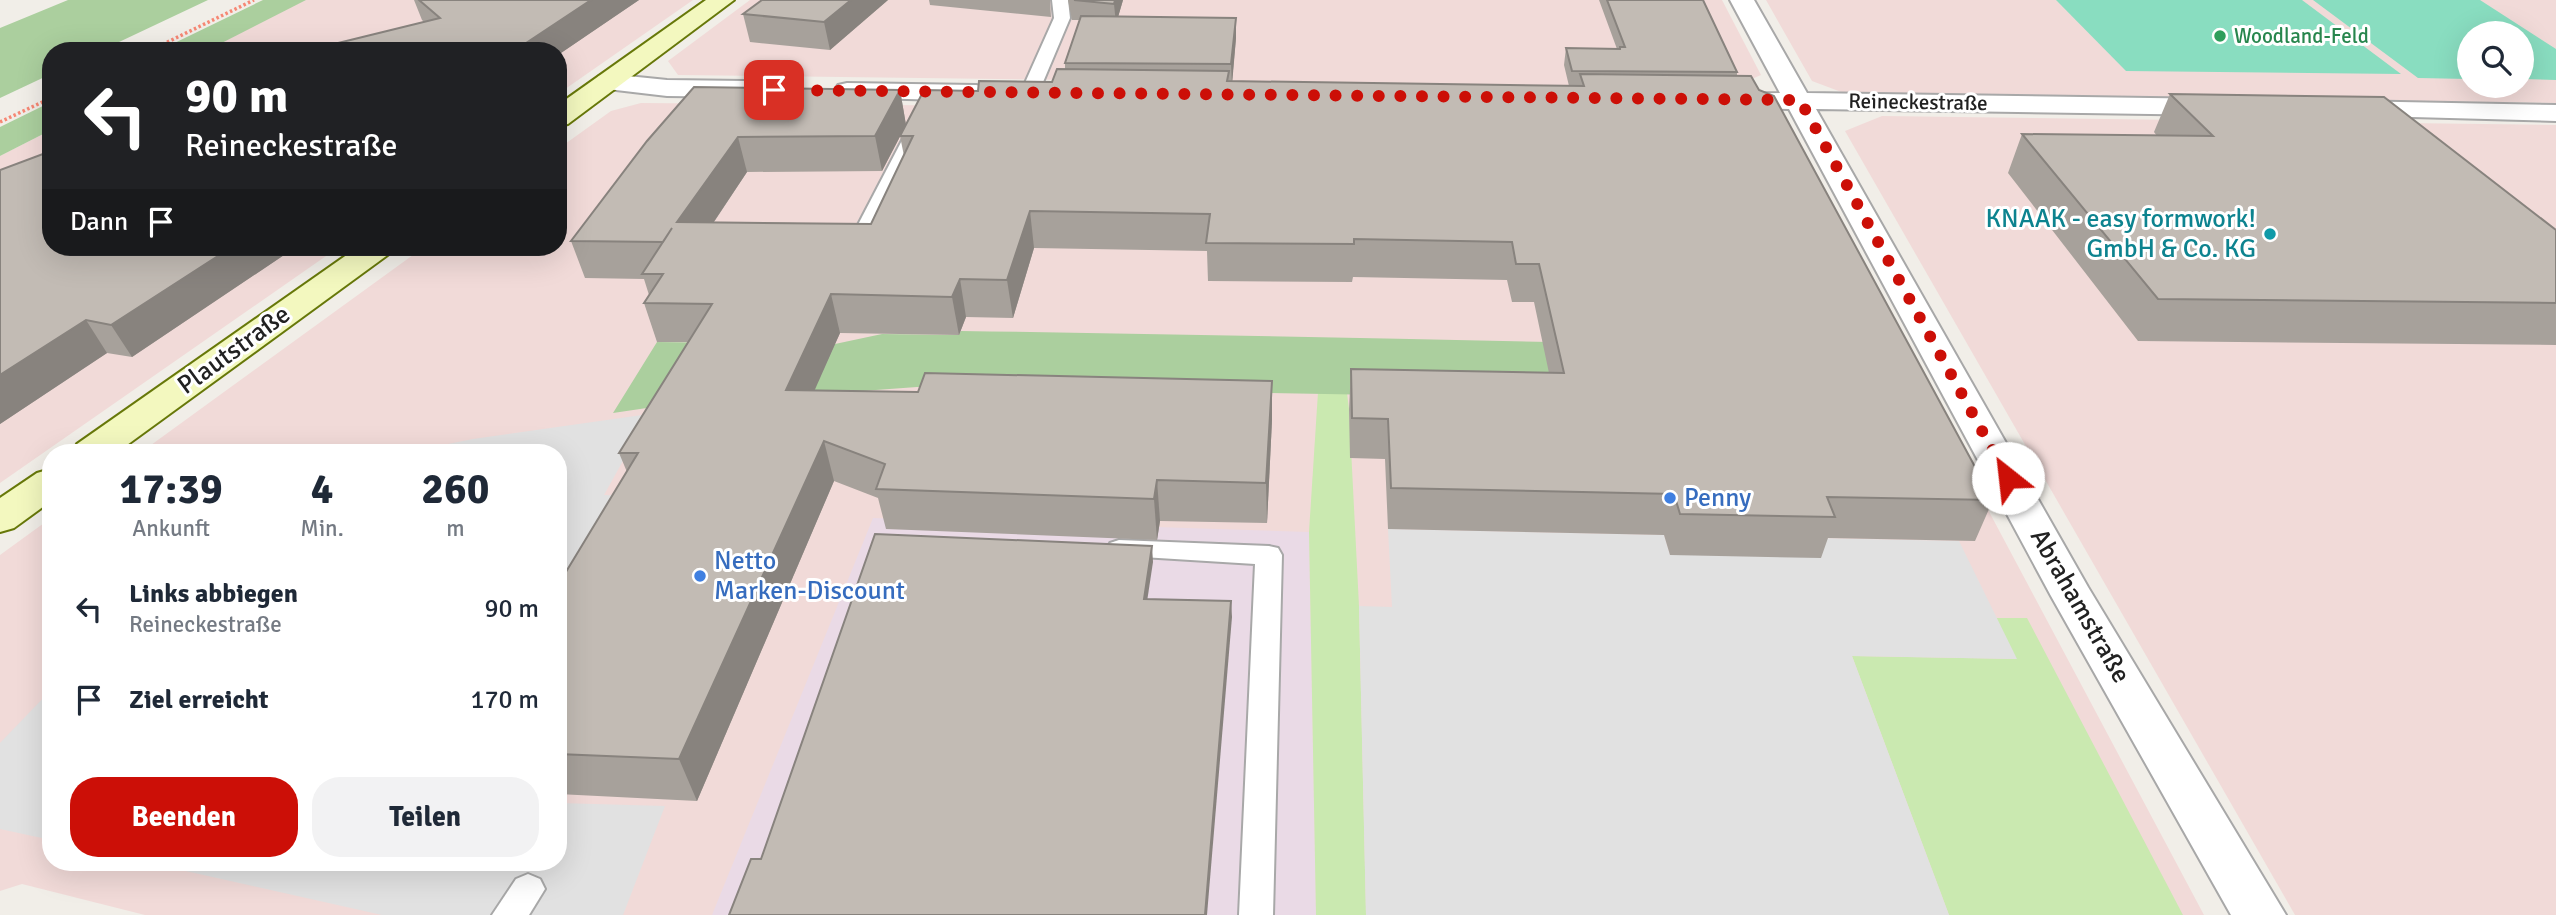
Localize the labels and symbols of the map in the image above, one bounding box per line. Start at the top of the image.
place label: Woodland-Feld [2234,23,2369,49]
marker: Woodland-Feld [2212,28,2228,44]
pin [744,60,804,120]
street label: Reineckestraße [1848,88,1988,116]
place label: KNAAK - easy formwork! GmbH & Co. KG [1986,203,2256,265]
marker: KNAAK - easy formwork! GmbH & Co. KG [2262,226,2278,242]
street label: Plautstraße [171,298,297,402]
position arrow [1971,441,2045,515]
place label: Penny [1684,482,1751,514]
marker: Penny [1662,490,1678,506]
street label: Abrahamstraße [2023,523,2137,689]
place label: Netto Marken-Discount [714,545,905,607]
marker: Netto Marken-Discount [692,568,708,584]

